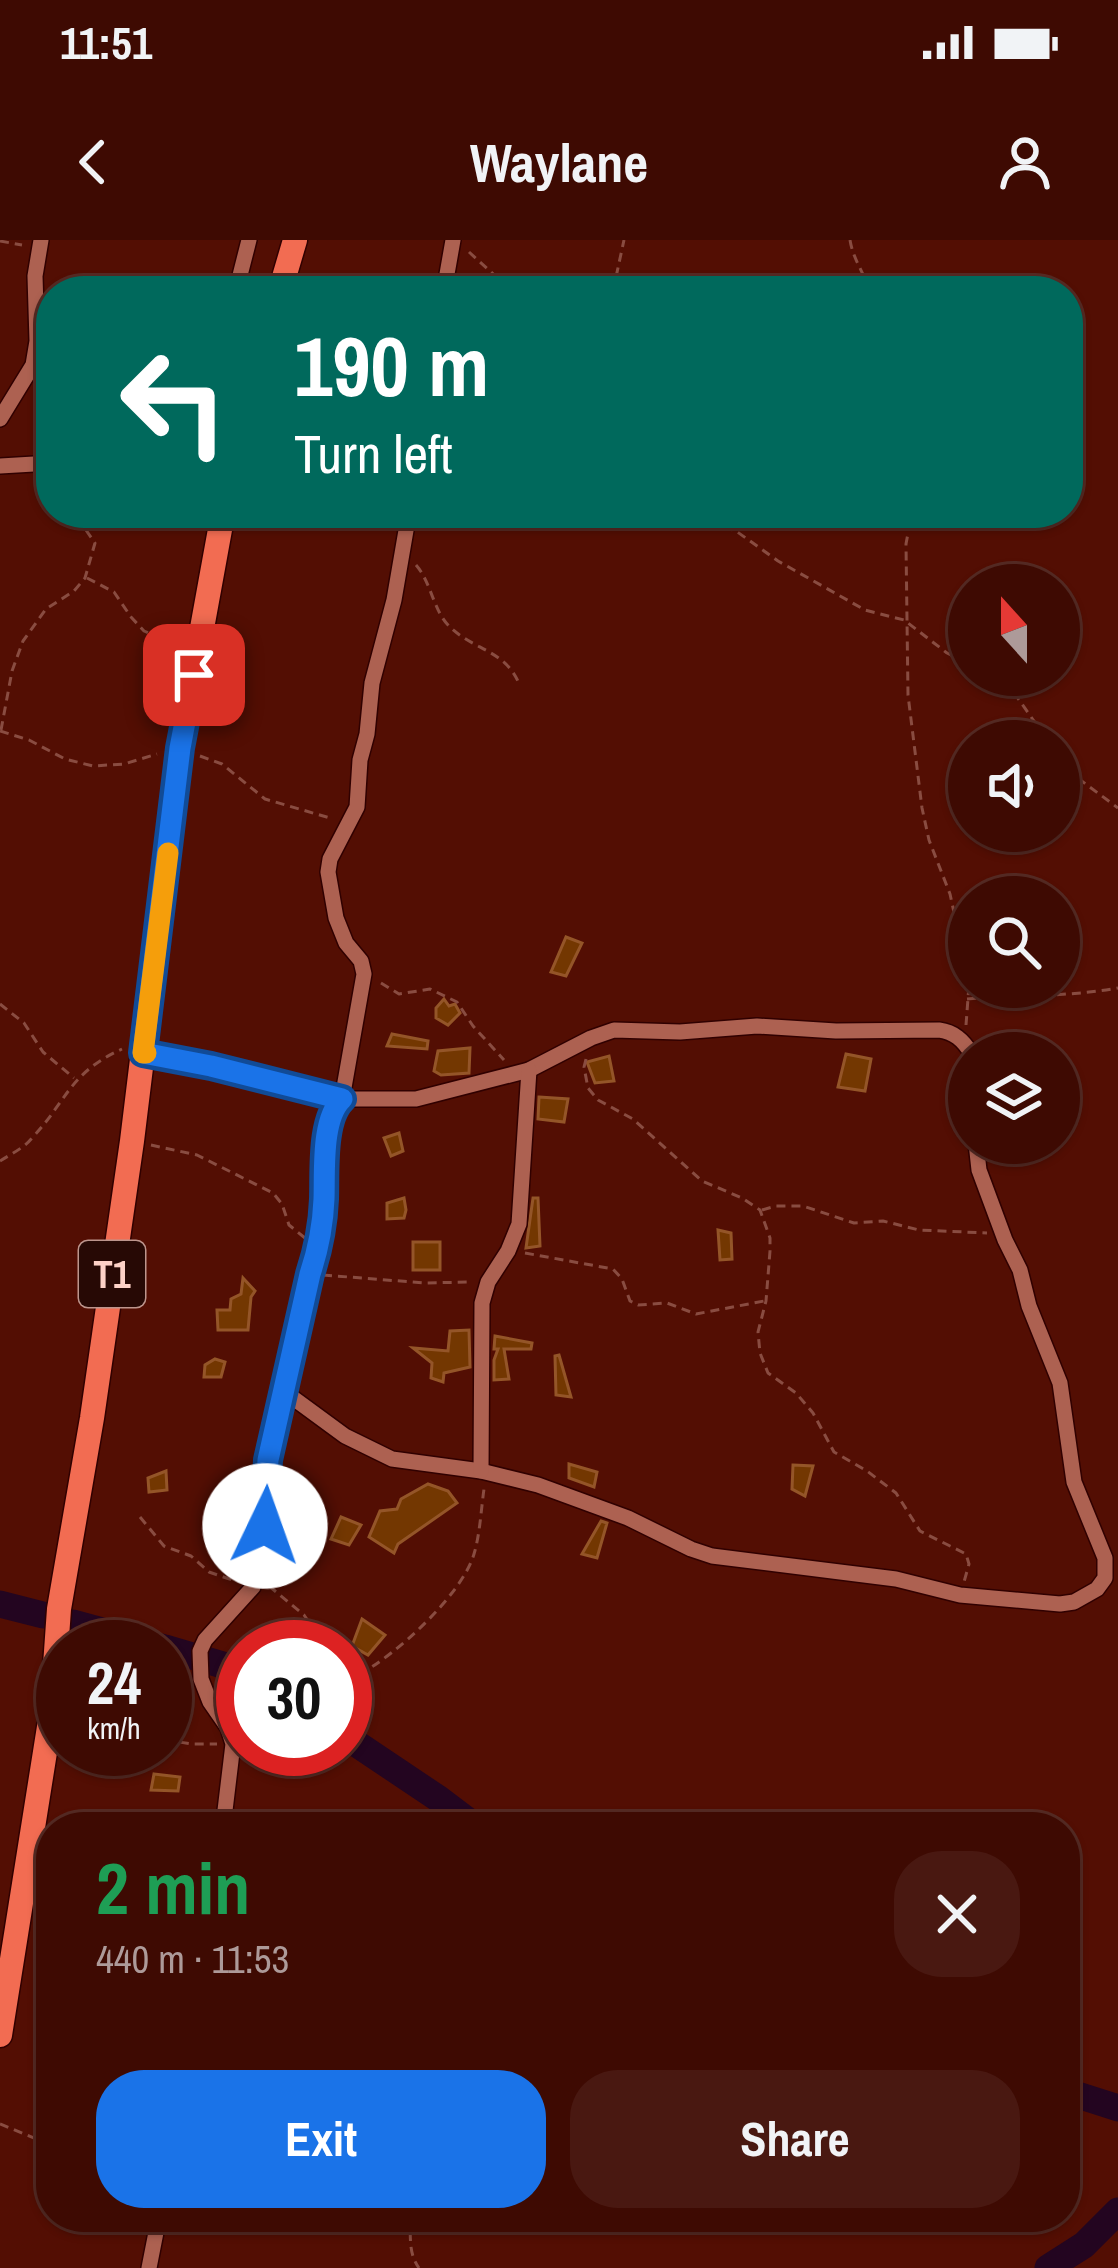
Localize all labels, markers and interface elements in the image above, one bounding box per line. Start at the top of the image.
text: 11:51 [60,12,152,73]
text: Waylane [470,126,648,199]
icon: back [60,129,126,195]
icon: person [992,129,1058,195]
text: 190 m [294,309,489,422]
icon: left [96,324,252,480]
text: Turn left [294,417,453,490]
north arrow [948,564,1080,696]
map controls [948,564,1080,1164]
pin [143,624,245,726]
icon: arrive [161,642,227,708]
button: sound [948,720,1080,852]
button: search [948,876,1080,1008]
button: layers [948,1032,1080,1164]
road number: T1 [79,1241,145,1307]
position arrow [202,1463,328,1589]
speed limit sign: 30 [216,1620,372,1776]
text: 24 [87,1642,141,1723]
text: km/h [87,1708,141,1748]
text: 2 min [96,1839,250,1936]
button: close [894,1851,1020,1977]
text: 440 m · 11:53 [96,1933,289,1985]
button: Exit [96,2070,546,2208]
button: Share [570,2070,1020,2208]

